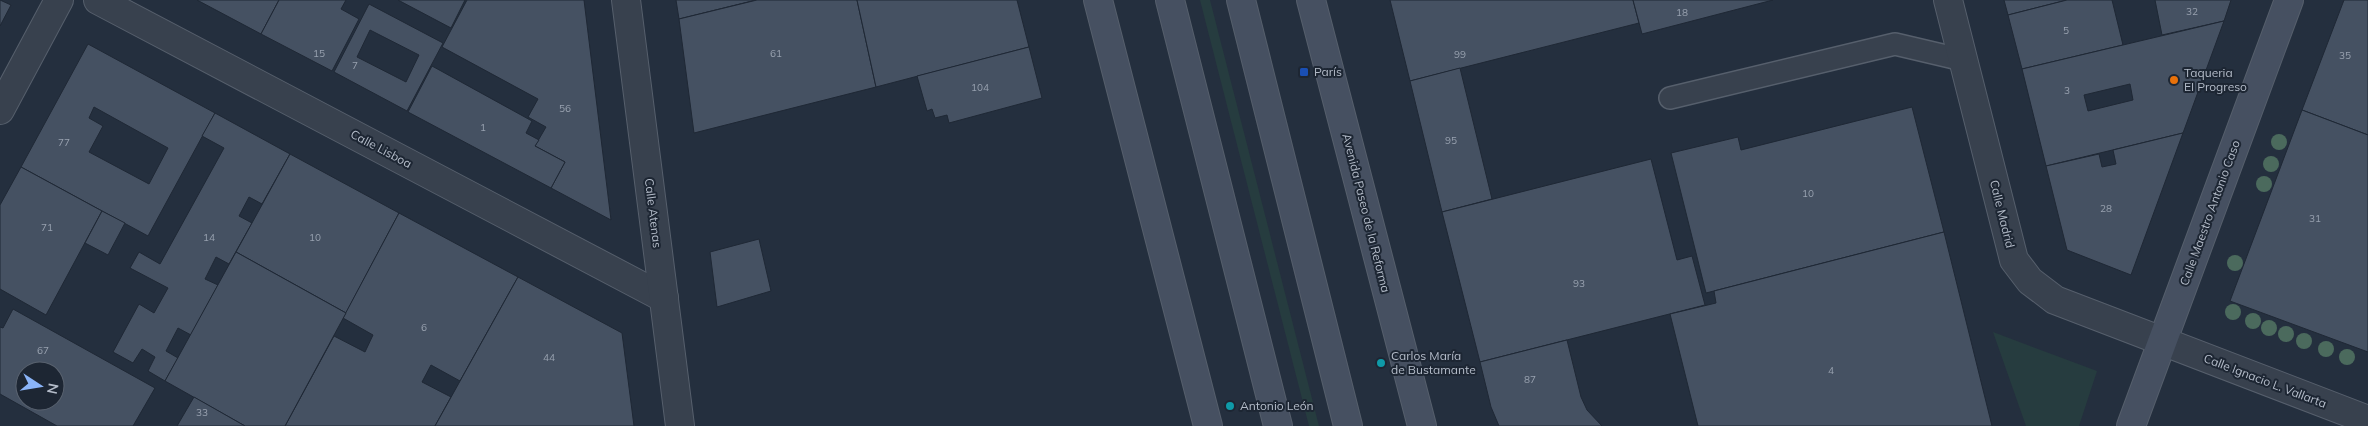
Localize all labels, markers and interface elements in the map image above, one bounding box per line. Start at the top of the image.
house number: 32 [2186,5,2198,18]
house number: 18 [1676,6,1688,19]
house number: 5 [2063,24,2069,37]
house number: 15 [313,47,325,60]
house number: 61 [770,47,782,60]
house number: 99 [1454,48,1466,61]
house number: 35 [2339,49,2351,62]
house number: 7 [352,59,358,72]
place label: París [1314,64,1342,79]
place label: Taqueria EI Progreso [2184,65,2247,94]
marker: París [1298,66,1310,78]
marker: Taqueria EI Progreso [2168,74,2180,86]
house number: 104 [971,81,989,94]
house number: 3 [2064,84,2070,97]
house number: 56 [559,102,571,115]
house number: 1 [480,121,486,134]
street label: Calle Lisboa [348,126,414,171]
street label: Avenida Paseo de la Reforma [1339,132,1394,294]
house number: 95 [1445,134,1457,147]
house number: 77 [58,136,70,149]
street label: Calle Maestro Antonio Caso [2176,138,2243,288]
street label: Calle Atenas [642,177,665,249]
street label: Calle Madrid [1987,178,2018,250]
house number: 10 [1802,187,1814,200]
house number: 28 [2100,202,2112,215]
house number: 31 [2309,212,2321,225]
house number: 71 [41,221,53,234]
house number: 14 [203,231,215,244]
house number: 10 [309,231,321,244]
house number: 93 [1573,277,1585,290]
house number: 6 [421,321,427,334]
house number: 67 [37,344,49,357]
place label: Carlos María de Bustamante [1391,348,1476,377]
street label: Calle Ignacio L. Vallarta [2202,350,2329,411]
house number: 44 [543,351,555,364]
marker: Carlos María de Bustamante [1375,357,1387,369]
north arrow [15,361,65,411]
house number: 4 [1828,364,1834,377]
house number: 87 [1524,373,1536,386]
text: N [43,382,63,396]
place label: Antonio León [1240,398,1314,413]
marker: Antonio León [1224,400,1236,412]
house number: 33 [196,406,208,419]

